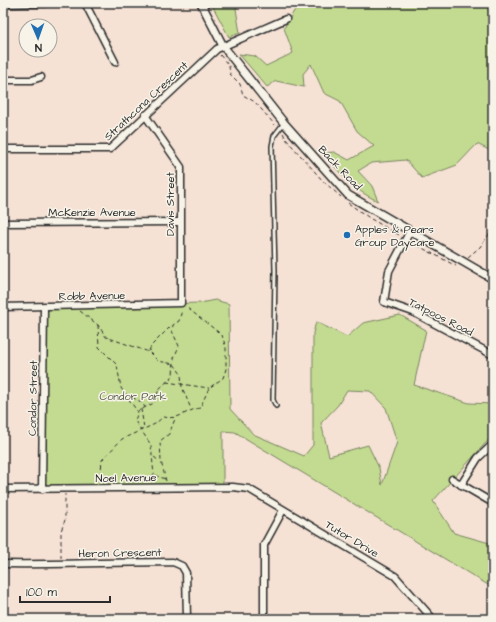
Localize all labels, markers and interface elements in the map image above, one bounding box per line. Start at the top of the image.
north arrow [18,18,58,58]
text: N [35,40,42,55]
street label: Strathcona Crescent [101,58,192,144]
street label: Back Road [315,142,365,194]
street label: Davis Street [163,171,178,236]
street label: McKenzie Avenue [48,205,136,220]
place label: Apples & Pears Group Daycare [355,222,434,251]
marker: Apples & Pears Group Daycare [342,230,352,240]
street label: Robb Avenue [59,288,125,304]
street label: Tatpoos Road [406,294,476,340]
street label: Condor Street [25,359,41,436]
park label: Condor Park [99,389,167,404]
street label: Noel Avenue [95,470,157,486]
street label: Tutor Drive [322,517,382,561]
street label: Heron Crescent [78,545,162,561]
scale bar [20,578,110,604]
text: 100 m [26,584,57,601]

